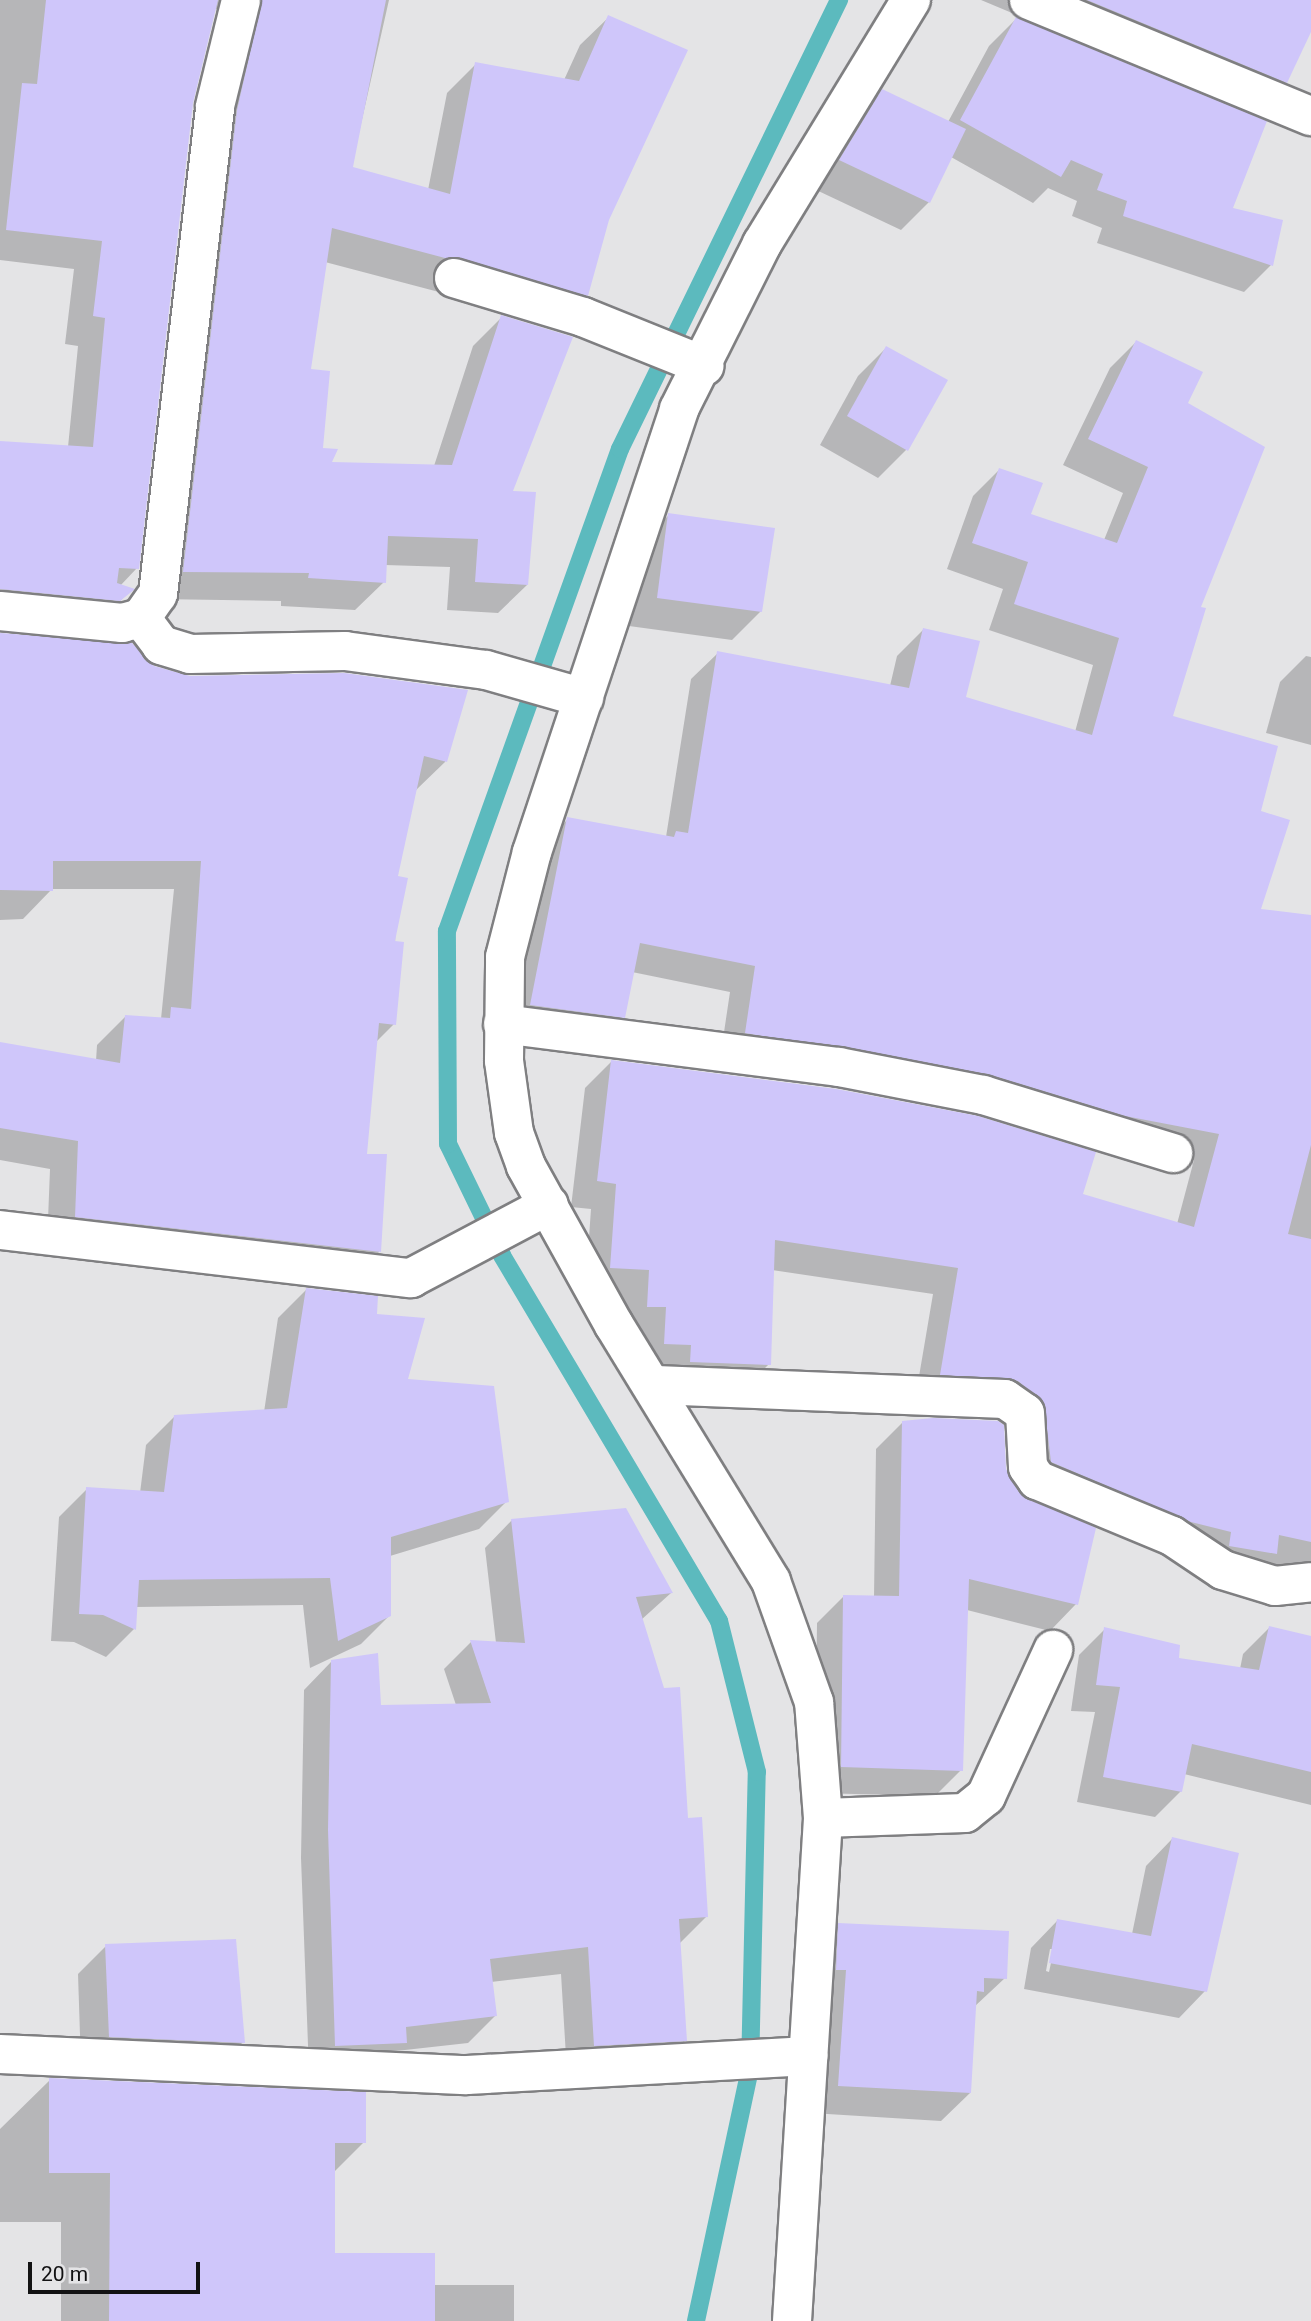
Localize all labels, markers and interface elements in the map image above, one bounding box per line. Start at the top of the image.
scale bar [32,2248,203,2292]
text: 20 m [41,2262,88,2286]

